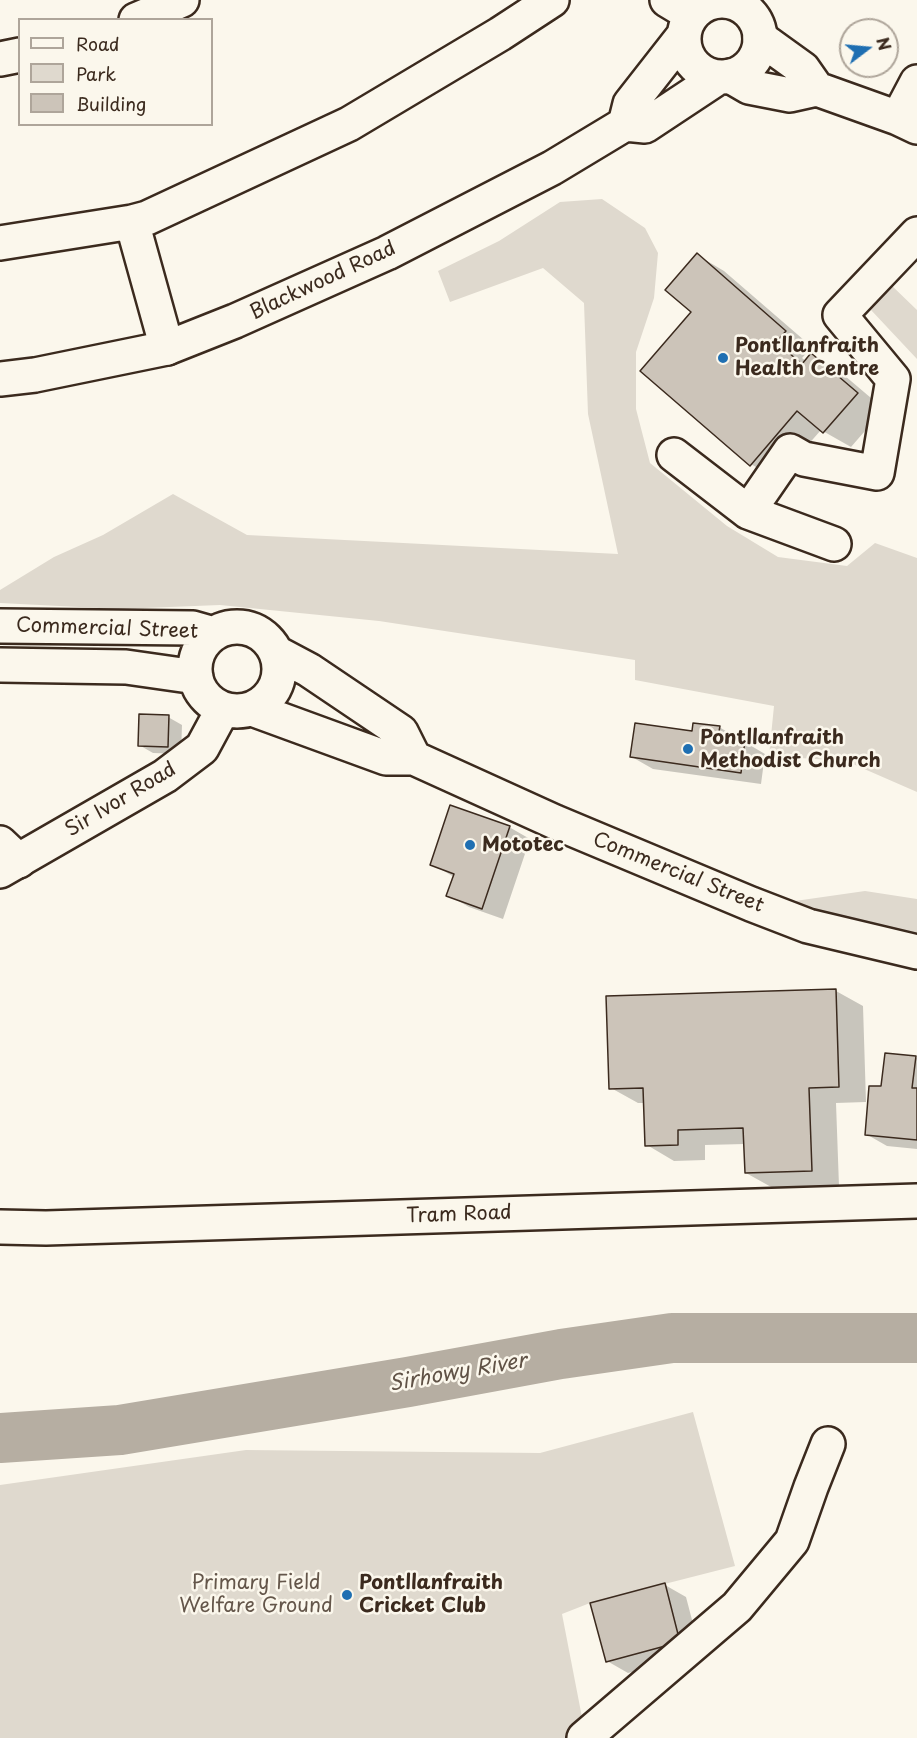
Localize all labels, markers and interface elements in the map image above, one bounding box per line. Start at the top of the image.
legend [18,18,213,126]
north arrow [839,18,899,78]
text: Road [76,30,120,57]
text: N [871,34,898,53]
text: Park [76,60,116,87]
text: Building [76,90,146,117]
street label: Blackwood Road [246,237,400,325]
place label: Pontllanfraith Health Centre [735,334,879,381]
marker: Pontllanfraith Health Centre [716,351,730,365]
street label: Commercial Street [15,614,199,644]
place label: Pontllanfraith Methodist Church [700,726,881,773]
marker: Pontllanfraith Methodist Church [681,742,695,756]
street label: Sir Ivor Road [61,758,181,842]
street label: Commercial Street [589,828,767,918]
place label: Mototec [482,833,564,857]
marker: Mototec [463,838,477,852]
street label: Tram Road [406,1201,512,1229]
water label: Sirhowy River [387,1349,529,1397]
park label: Primary Field Welfare Ground [179,1571,333,1618]
place label: Pontllanfraith Cricket Club [359,1571,503,1618]
marker: Pontllanfraith Cricket Club [340,1588,354,1602]

